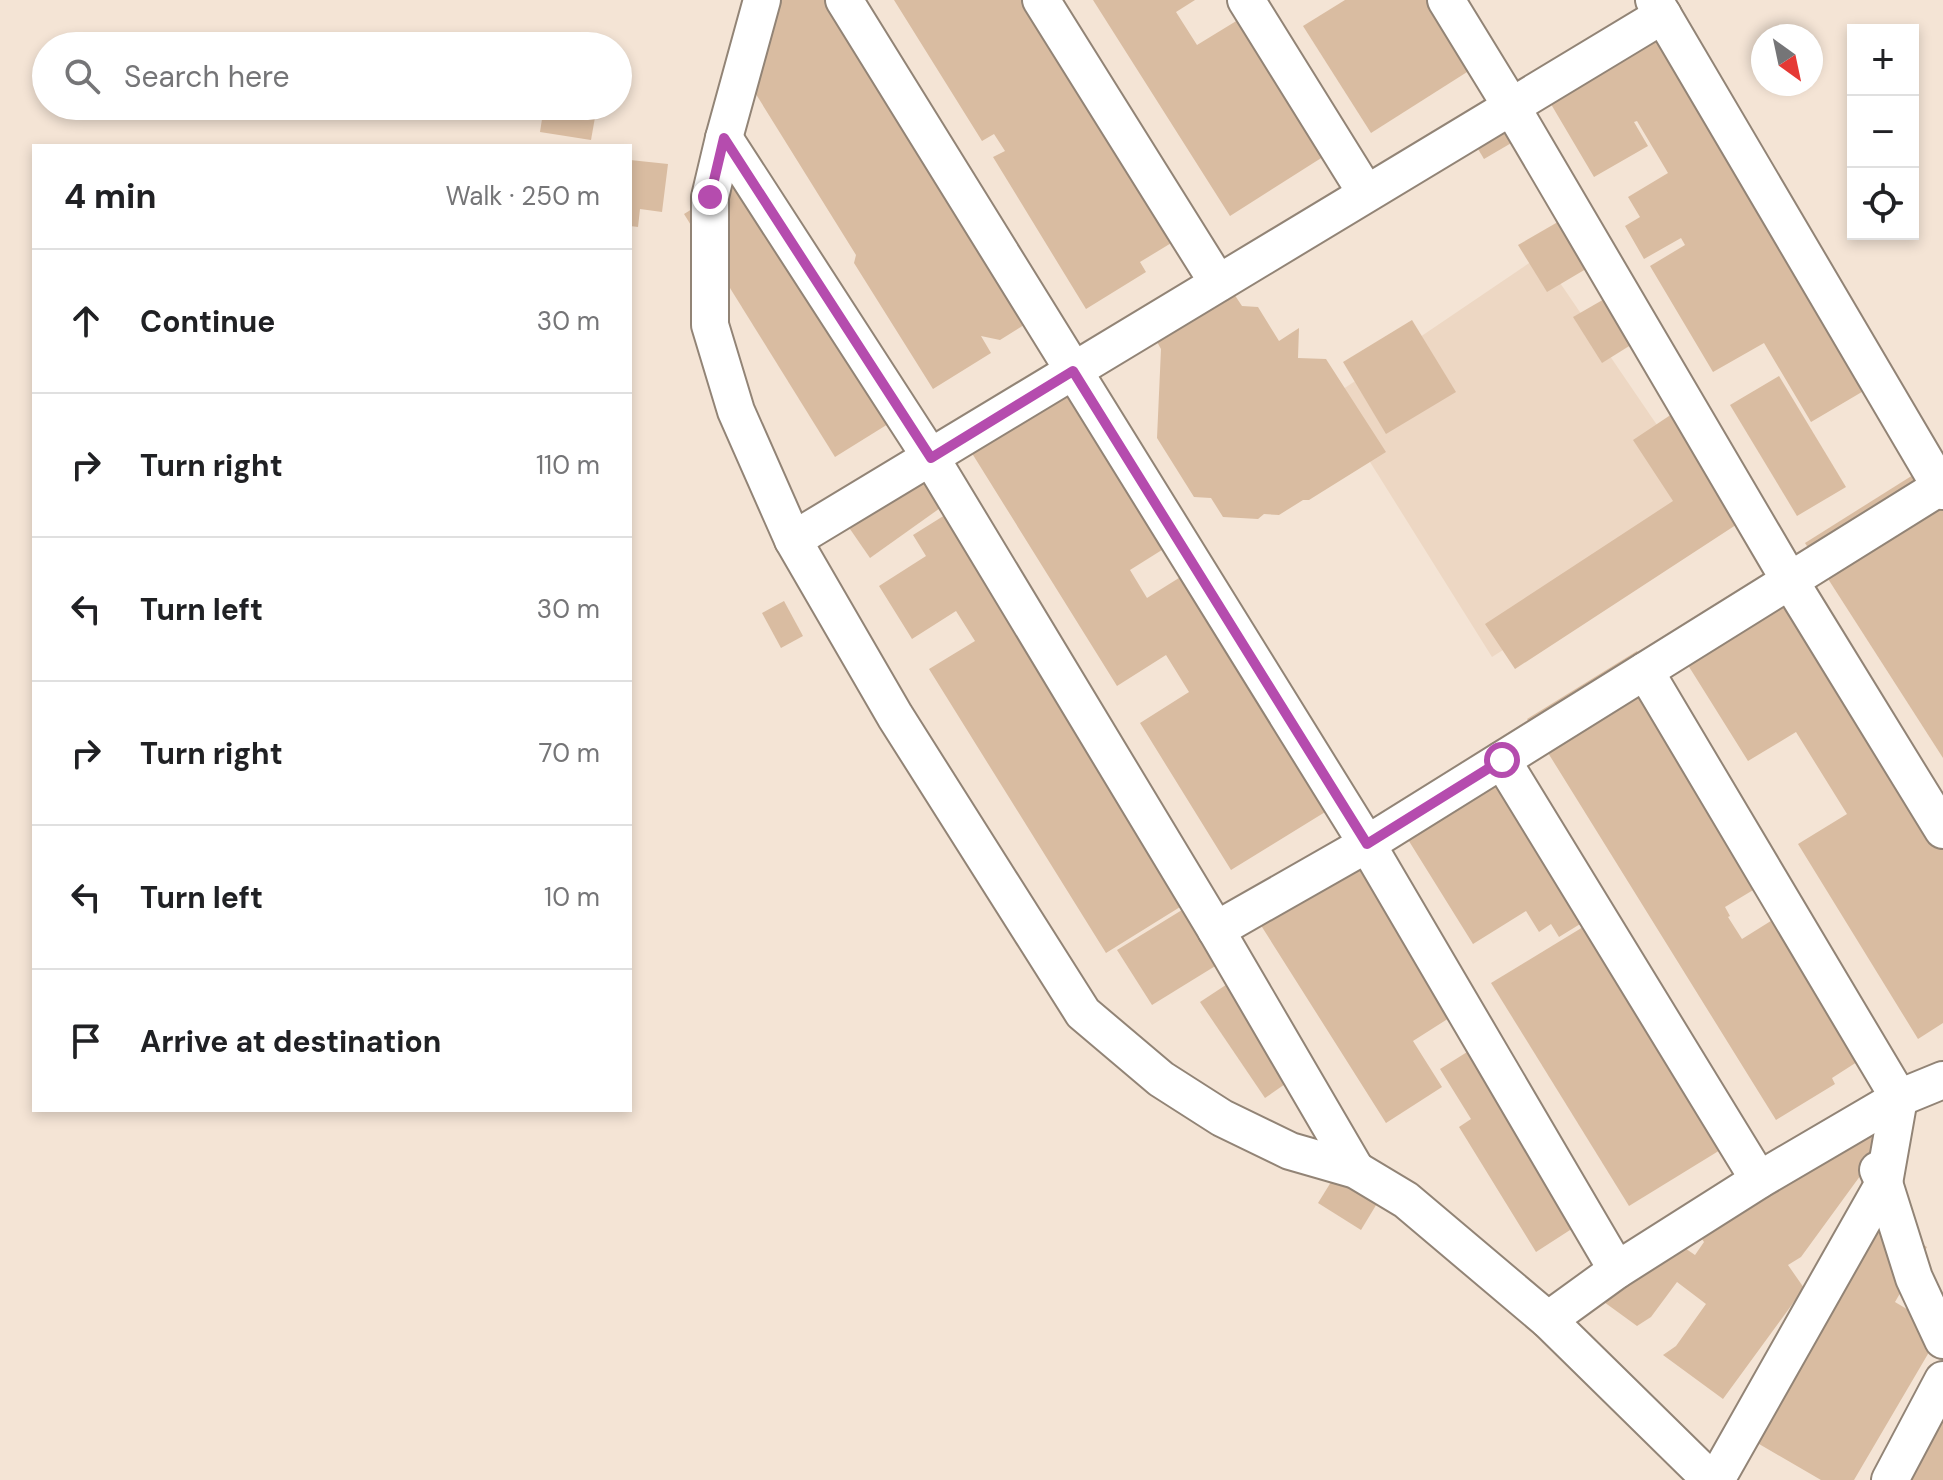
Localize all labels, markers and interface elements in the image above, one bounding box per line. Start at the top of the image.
north arrow [1751,24,1823,96]
map controls [1847,24,1919,240]
button: + [1847,24,1919,96]
search box [32,32,632,120]
icon: search [60,54,104,98]
text: Search here [124,57,290,96]
button: − [1847,96,1919,168]
button: locate [1847,168,1919,240]
text: 4 min [64,174,156,219]
text: Walk · 250 m [445,179,600,213]
route end [692,179,728,215]
icon: ahead [64,299,108,343]
text: Continue [140,302,275,341]
text: 30 m [537,304,600,338]
icon: right [64,443,108,487]
text: Turn right [140,446,283,485]
text: 110 m [536,448,600,482]
icon: left [64,587,108,631]
text: Turn left [140,590,263,629]
text: 30 m [537,592,600,626]
icon: right [64,731,108,775]
text: Turn right [140,734,283,773]
text: 70 m [539,736,600,770]
route start [1484,742,1520,778]
icon: left [64,875,108,919]
text: Turn left [140,878,263,917]
text: 10 m [544,880,600,914]
icon: arrive [64,1019,108,1063]
text: Arrive at destination [140,1022,441,1061]

